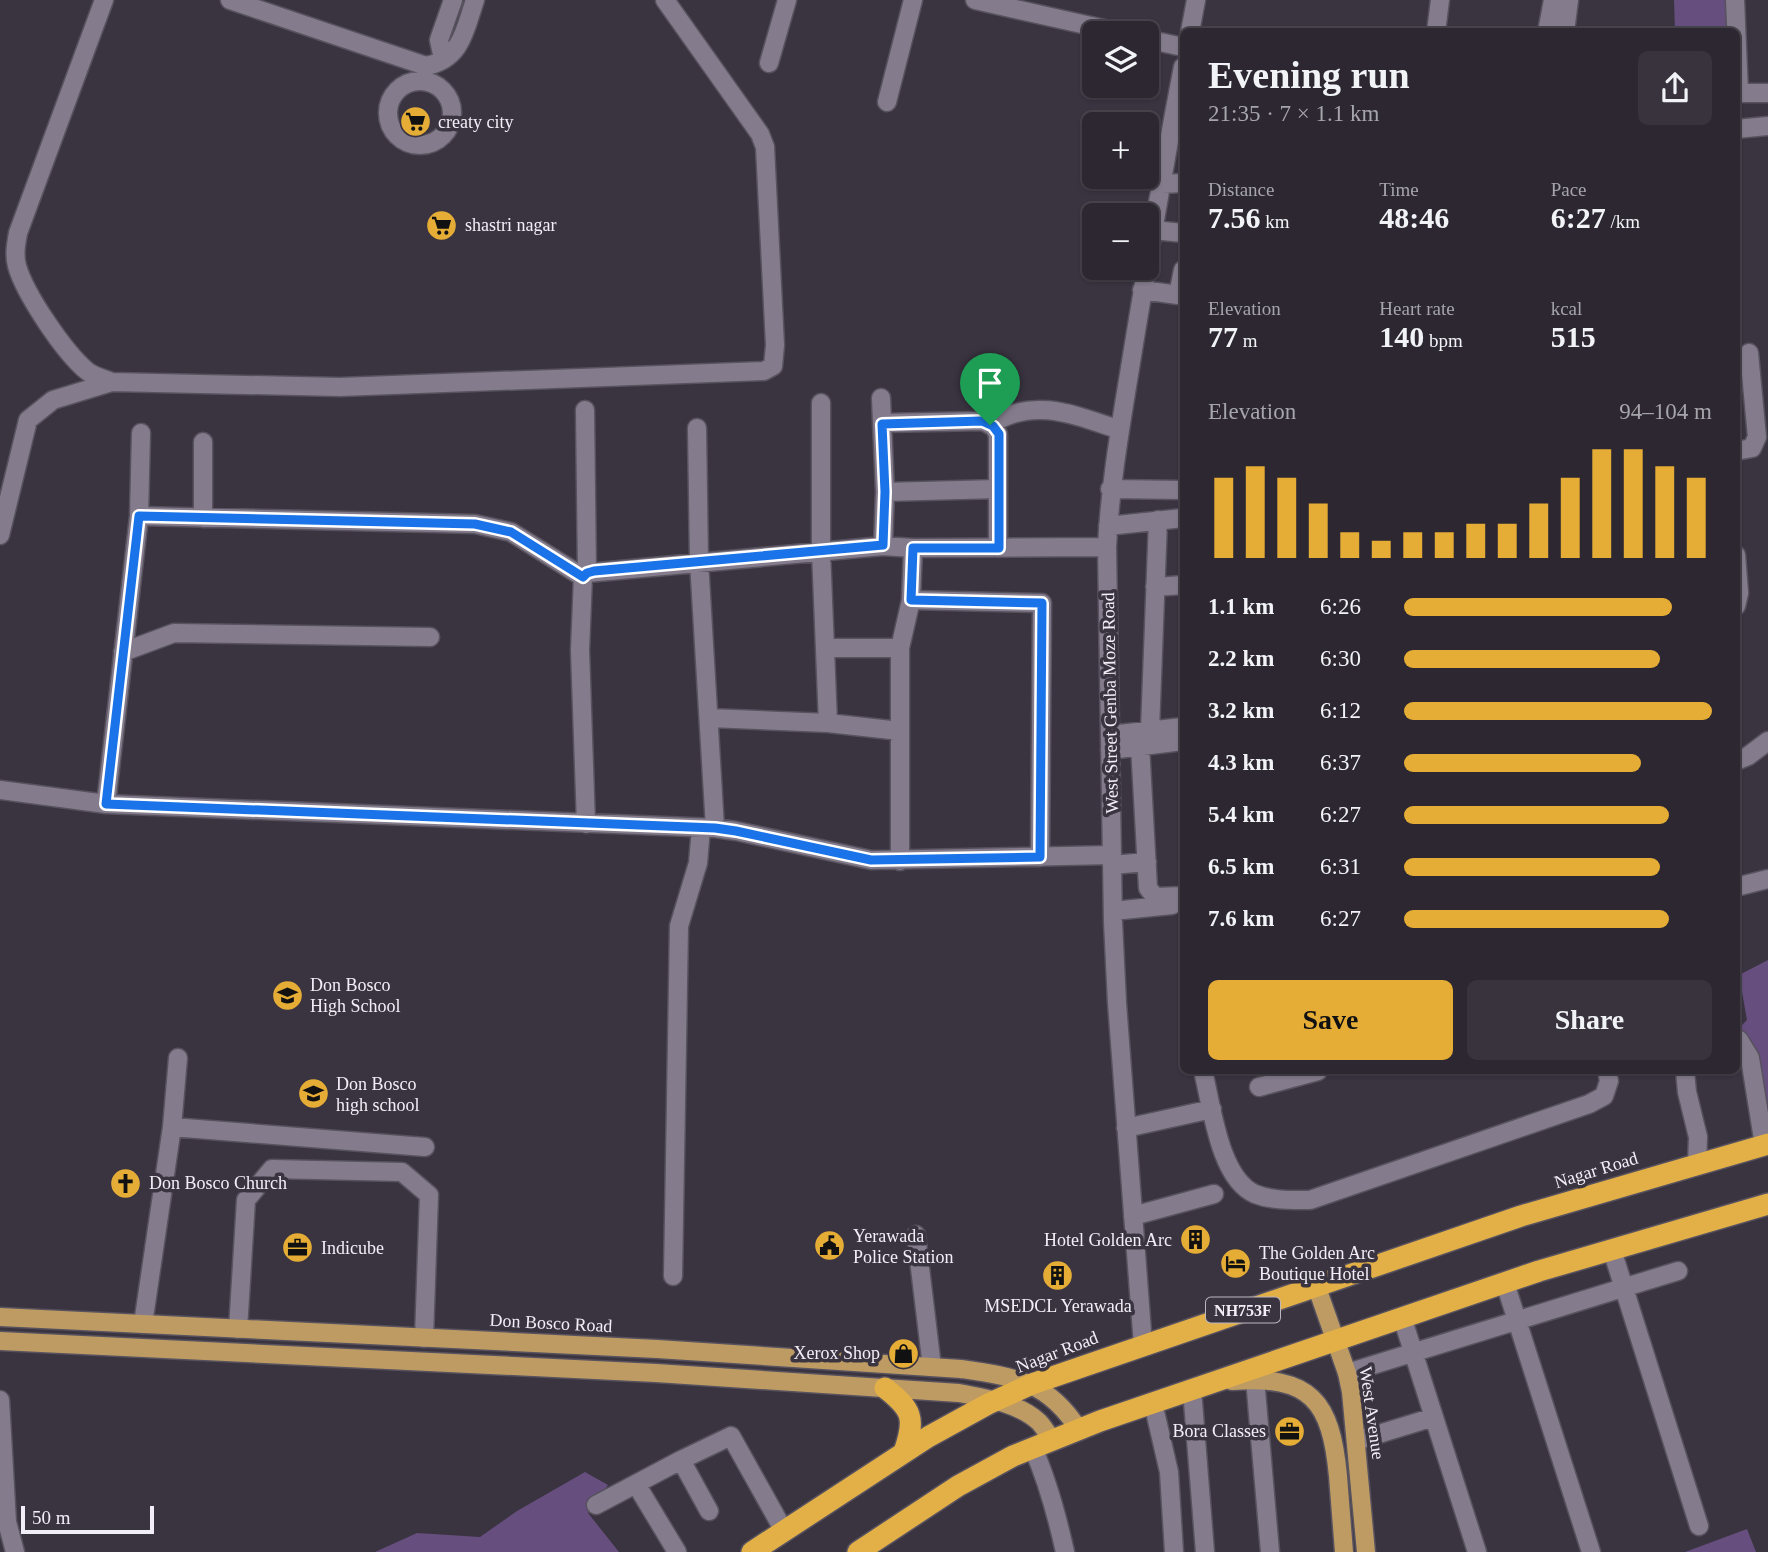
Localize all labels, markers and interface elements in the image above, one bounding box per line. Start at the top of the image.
map controls [1082,21,1159,280]
button: layers [1082,21,1159,98]
button: share [1638,51,1712,125]
text: Evening run [1208,54,1410,96]
text: 21:35 · 7 × 1.1 km [1208,101,1379,126]
supermarket icon: creaty city [398,105,432,139]
place label: creaty city [438,112,513,132]
button: + [1082,112,1159,189]
text: Distance [1208,179,1274,200]
text: Time [1379,179,1419,200]
text: Pace [1551,179,1587,200]
text: 7.56 [1208,201,1261,234]
text: 48:46 [1379,201,1449,234]
text: 6:27 [1551,201,1606,234]
button: − [1082,203,1159,280]
supermarket icon: shastri nagar [425,208,459,242]
text: km [1261,211,1290,232]
text: /km [1606,211,1640,232]
place label: shastri nagar [465,215,556,235]
text: Elevation [1208,298,1281,319]
text: Heart rate [1379,298,1455,319]
text: kcal [1551,298,1582,319]
text: 77 [1208,320,1238,353]
text: 140 [1379,320,1424,353]
text: 515 [1551,320,1596,353]
text: m [1238,330,1258,351]
text: bpm [1424,330,1463,351]
pin [960,353,1020,425]
icon: arrive [971,364,1009,402]
text: Elevation [1208,399,1296,424]
text: 94–104 m [1619,399,1712,424]
street label: West Street Genba Moze Road [1098,592,1122,814]
text: 1.1 km [1208,594,1274,619]
text: 6:26 [1320,594,1361,619]
text: 2.2 km [1208,646,1274,671]
text: 6:30 [1320,646,1361,671]
text: 3.2 km [1208,698,1274,723]
text: 6:12 [1320,698,1361,723]
text: 4.3 km [1208,750,1274,775]
text: 6:37 [1320,750,1361,775]
text: 5.4 km [1208,802,1274,827]
text: 6:27 [1320,802,1361,827]
text: 6.5 km [1208,854,1274,879]
text: 6:31 [1320,854,1361,879]
text: 7.6 km [1208,906,1274,931]
text: 6:27 [1320,906,1361,931]
place label: Don Bosco High School [310,975,401,1016]
school or university icon: Don Bosco High School [270,978,304,1012]
button: Save [1208,980,1453,1060]
button: Share [1467,980,1712,1060]
place label: Don Bosco high school [336,1074,420,1115]
school or university icon: Don Bosco high school [296,1077,330,1111]
street label: Nagar Road [1552,1148,1640,1192]
church icon: Don Bosco Church [109,1166,143,1200]
place label: Don Bosco Church [149,1173,287,1193]
building icon: Hotel Golden Arc [1178,1223,1212,1257]
place label: Yerawada Police Station [853,1226,954,1267]
public building icon: Yerawada Police Station [813,1229,847,1263]
place label: Hotel Golden Arc [1044,1230,1172,1250]
office icon: Indicube [281,1231,315,1265]
place label: Indicube [321,1238,384,1258]
place label: The Golden Arc Boutique Hotel [1259,1243,1375,1284]
hotel icon: The Golden Arc Boutique Hotel [1219,1246,1253,1280]
building icon: MSEDCL Yerawada [1041,1259,1075,1293]
place label: MSEDCL Yerawada [984,1296,1132,1316]
road number: NH753F [1206,1298,1280,1322]
street label: Don Bosco Road [489,1310,613,1336]
street label: Nagar Road [1013,1327,1101,1377]
shop icon: Xerox Shop [886,1336,920,1370]
place label: Xerox Shop [794,1343,880,1363]
street label: West Avenue [1356,1365,1388,1461]
office icon: Bora Classes [1272,1414,1306,1448]
place label: Bora Classes [1173,1421,1266,1441]
scale bar [21,1503,154,1535]
text: 50 m [32,1507,71,1528]

